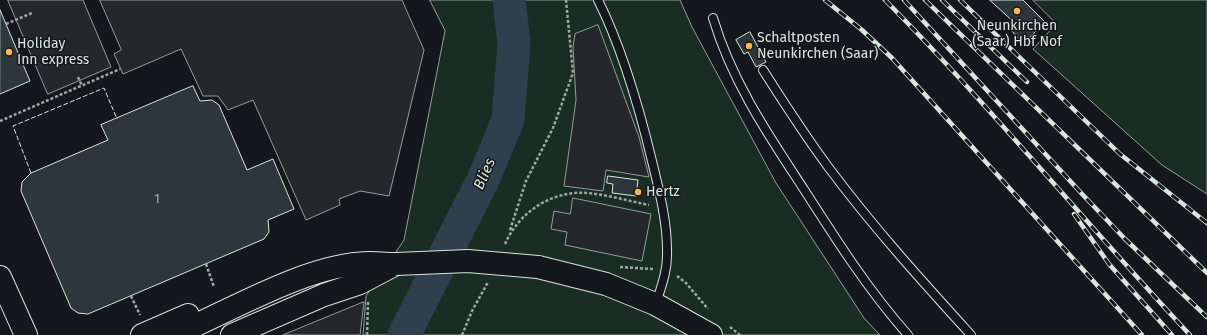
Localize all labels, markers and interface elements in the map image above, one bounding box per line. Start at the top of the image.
marker: Neunkirchen (Saar) Hbf Nof [1012,6,1022,16]
place label: Neunkirchen (Saar) Hbf Nof [972,18,1062,50]
place label: Schaltposten Neunkirchen (Saar) [757,30,878,62]
place label: Holiday Inn express [17,36,89,68]
marker: Schaltposten Neunkirchen (Saar) [744,41,754,51]
marker: Holiday Inn express [4,47,14,57]
water label: Blies [470,156,500,192]
place label: Hertz [646,184,680,200]
marker: Hertz [633,187,643,197]
house number: 1 [154,193,160,207]

